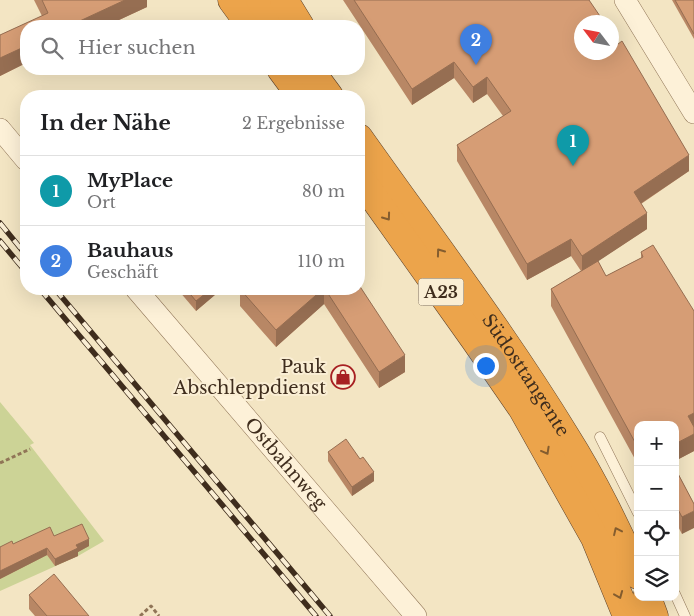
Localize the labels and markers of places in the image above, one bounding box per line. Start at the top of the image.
pin: 2 [460,24,492,65]
pin: 1 [557,125,589,166]
place label: Pauk Abschleppdienst [173,356,326,399]
shop icon: Pauk Abschleppdienst [330,364,356,390]

